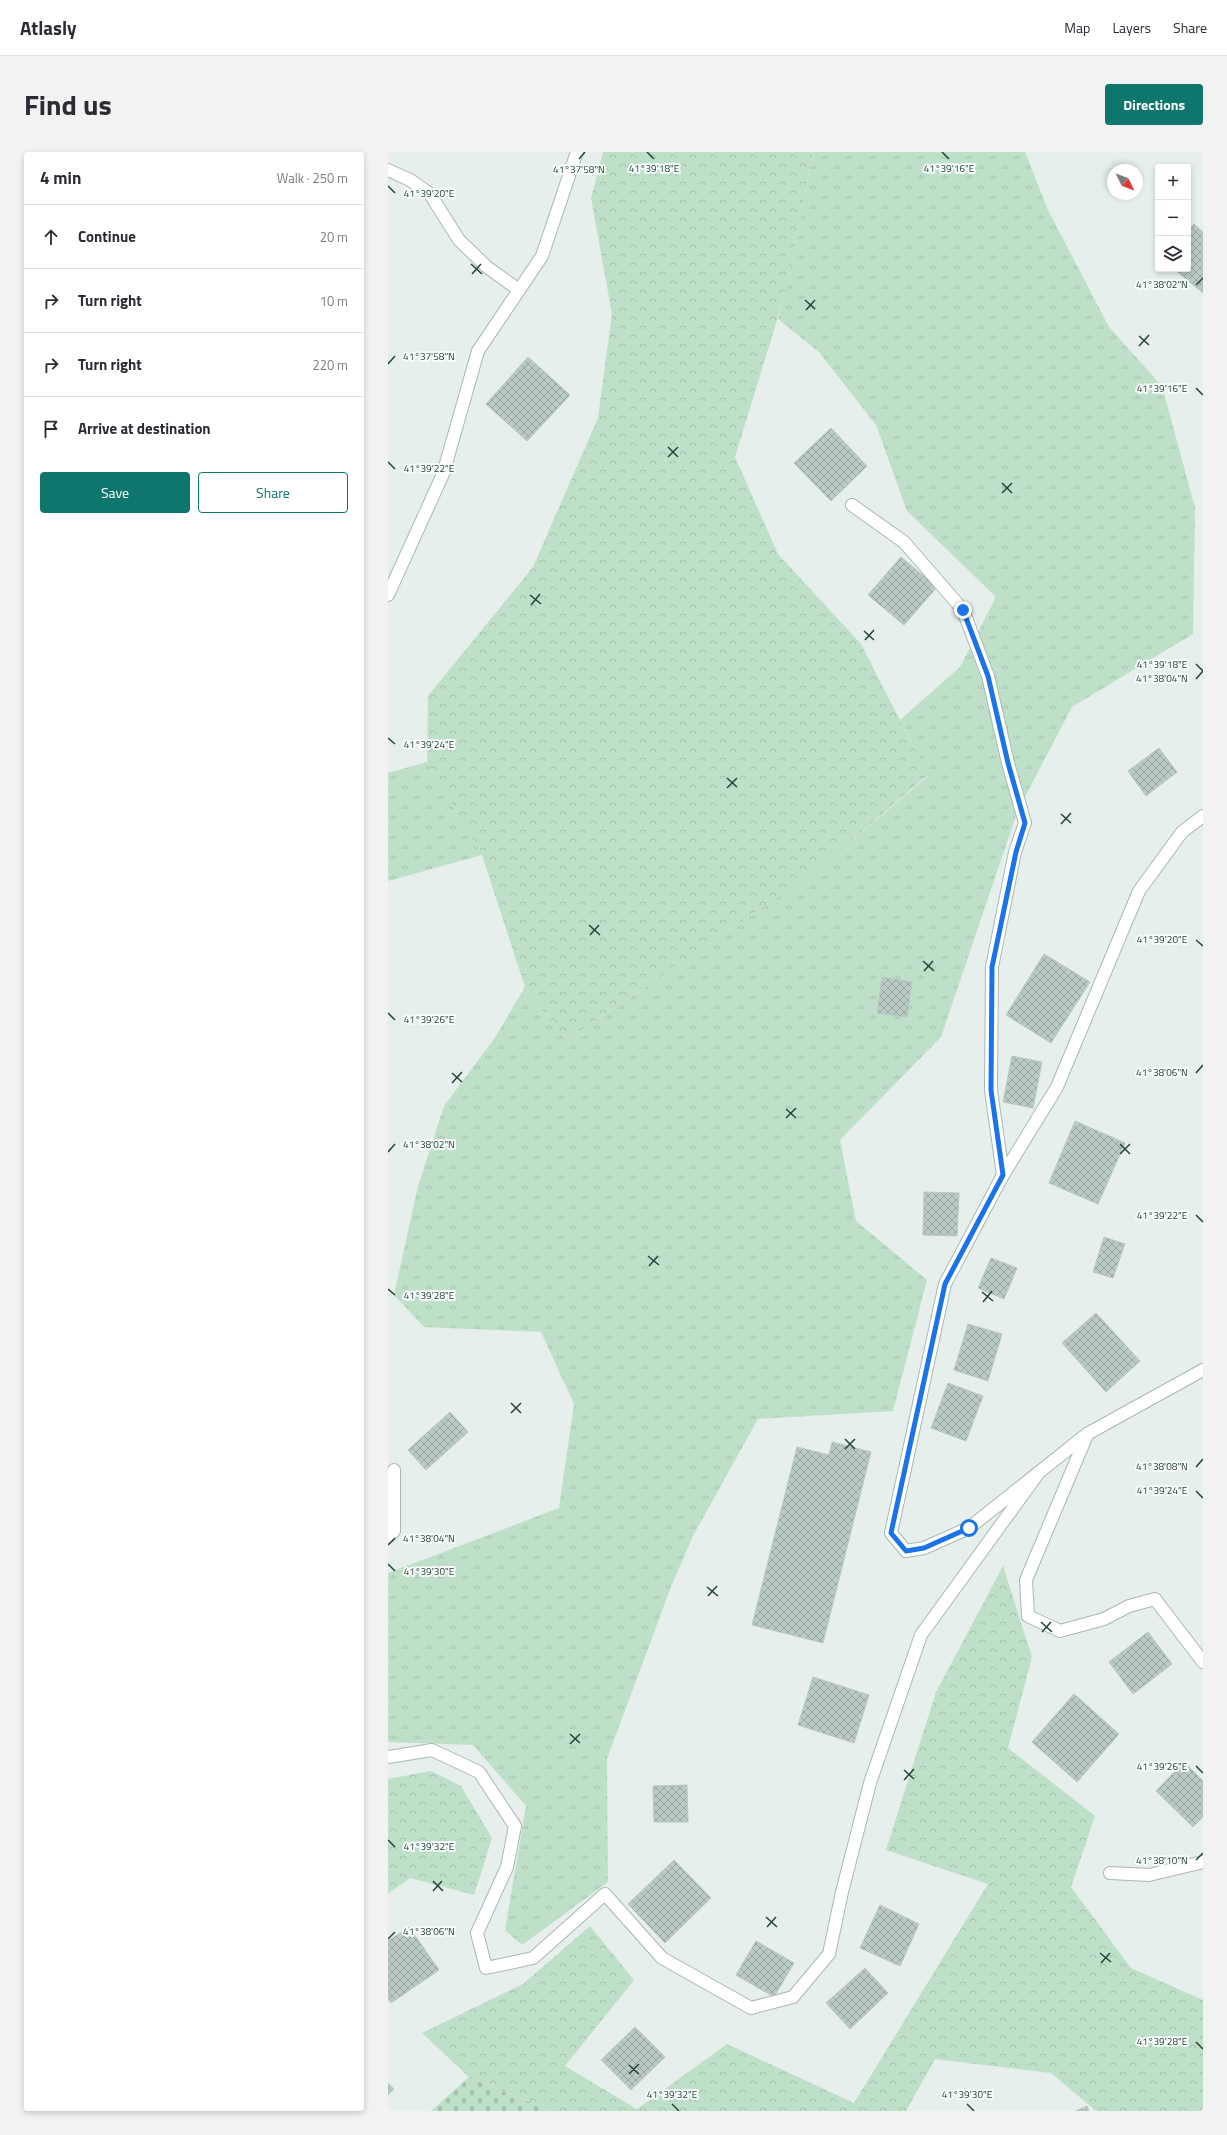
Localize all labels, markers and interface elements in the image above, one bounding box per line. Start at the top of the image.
text: Atlasly [20,13,77,42]
text: Map [1064,17,1090,38]
text: Layers [1112,17,1151,38]
text: Share [1173,17,1207,38]
text: Find us [24,83,112,126]
button: Directions [1105,84,1203,125]
text: 41°39'18"E [629,161,680,176]
text: 41°39'16"E [924,161,975,176]
text: 41°37'58"N [553,162,605,177]
north arrow [1107,164,1143,200]
map controls [1155,164,1191,272]
button: + [1155,164,1191,200]
text: 4 min [40,165,81,191]
text: Walk · 250 m [277,168,348,188]
text: 41°39'20"E [404,186,455,201]
button: − [1155,200,1191,236]
text: Continue [78,225,136,248]
icon: ahead [40,226,62,248]
text: 20 m [320,227,348,247]
button: layers [1155,236,1191,272]
text: 41°38'02"N [1136,277,1188,292]
text: Turn right [78,289,142,312]
icon: right [40,290,62,312]
text: 10 m [320,291,348,311]
text: 41°37'58"N [403,349,455,364]
text: Turn right [78,353,142,376]
icon: right [40,354,62,376]
text: 220 m [312,355,348,375]
text: 41°39'16"E [1137,381,1188,396]
text: Arrive at destination [78,417,211,440]
icon: arrive [40,418,62,440]
text: 41°39'22"E [404,461,455,476]
button: Save [40,472,190,513]
button: Share [198,472,348,513]
route end [954,601,972,619]
text: 41°39'18"E [1137,657,1188,672]
text: 41°38'04"N [1136,671,1188,686]
text: 41°39'24"E [404,737,455,752]
text: 41°39'20"E [1137,932,1188,947]
text: 41°39'26"E [404,1012,455,1027]
text: 41°38'06"N [1136,1065,1188,1080]
text: 41°38'02"N [403,1137,455,1152]
text: 41°39'22"E [1137,1208,1188,1223]
text: 41°39'28"E [404,1288,455,1303]
text: 41°38'08"N [1136,1459,1188,1474]
text: 41°39'24"E [1137,1483,1188,1498]
route start [960,1519,978,1537]
text: 41°38'04"N [403,1531,455,1546]
text: 41°39'30"E [404,1564,455,1579]
text: 41°39'26"E [1137,1759,1188,1774]
text: 41°39'32"E [404,1839,455,1854]
text: 41°38'10"N [1136,1853,1188,1868]
text: 41°38'06"N [403,1924,455,1939]
text: 41°39'28"E [1137,2034,1188,2049]
text: 41°39'32"E [647,2087,698,2102]
text: 41°39'30"E [942,2087,993,2102]

